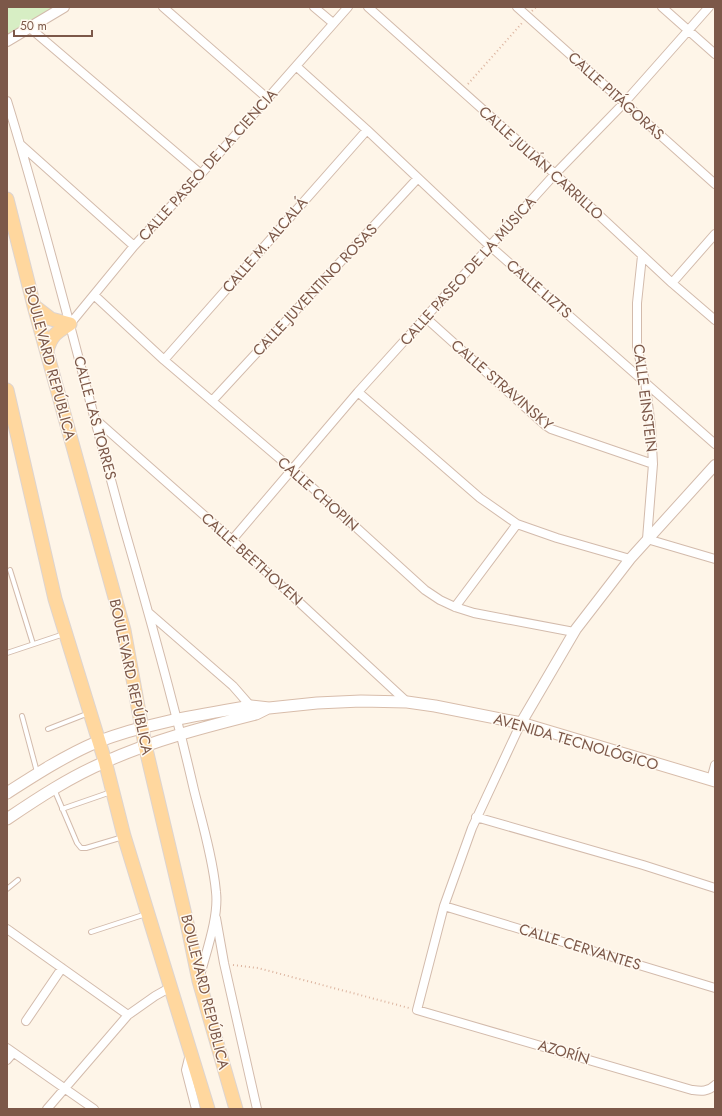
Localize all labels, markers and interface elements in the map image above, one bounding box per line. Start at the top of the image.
scale bar [14,12,92,38]
text: 50 m [20,17,47,35]
street label: CALLE PITÁGORAS [563,47,669,145]
street label: CALLE PASEO DE LA CIENCIA [133,84,283,246]
street label: CALLE JULIÁN CARRILLO [474,101,608,225]
street label: CALLE PASEO DE LA MÚSICA [395,191,541,350]
street label: CALLE M. ALCALÁ [217,192,313,298]
street label: CALLE JUVENTINO ROSAS [248,219,382,361]
street label: CALLE LIZTS [501,254,577,324]
street label: BOULEVARD REPÚBLICA [19,283,81,443]
street label: CALLE STRAVINSKY [446,334,558,436]
street label: CALLE EINSTEIN [627,343,663,453]
street label: CALLE LAS TORRES [68,354,122,482]
street label: CALLE CHOPIN [273,452,363,536]
street label: CALLE BEETHOVEN [196,507,308,611]
street label: BOULEVARD REPÚBLICA [104,597,158,757]
street label: AVENIDA TECNOLÓGICO [491,708,661,776]
street label: BOULEVARD REPÚBLICA [175,912,235,1072]
street label: CALLE CERVANTES [516,918,644,976]
street label: AZORÍN [536,1034,592,1070]

